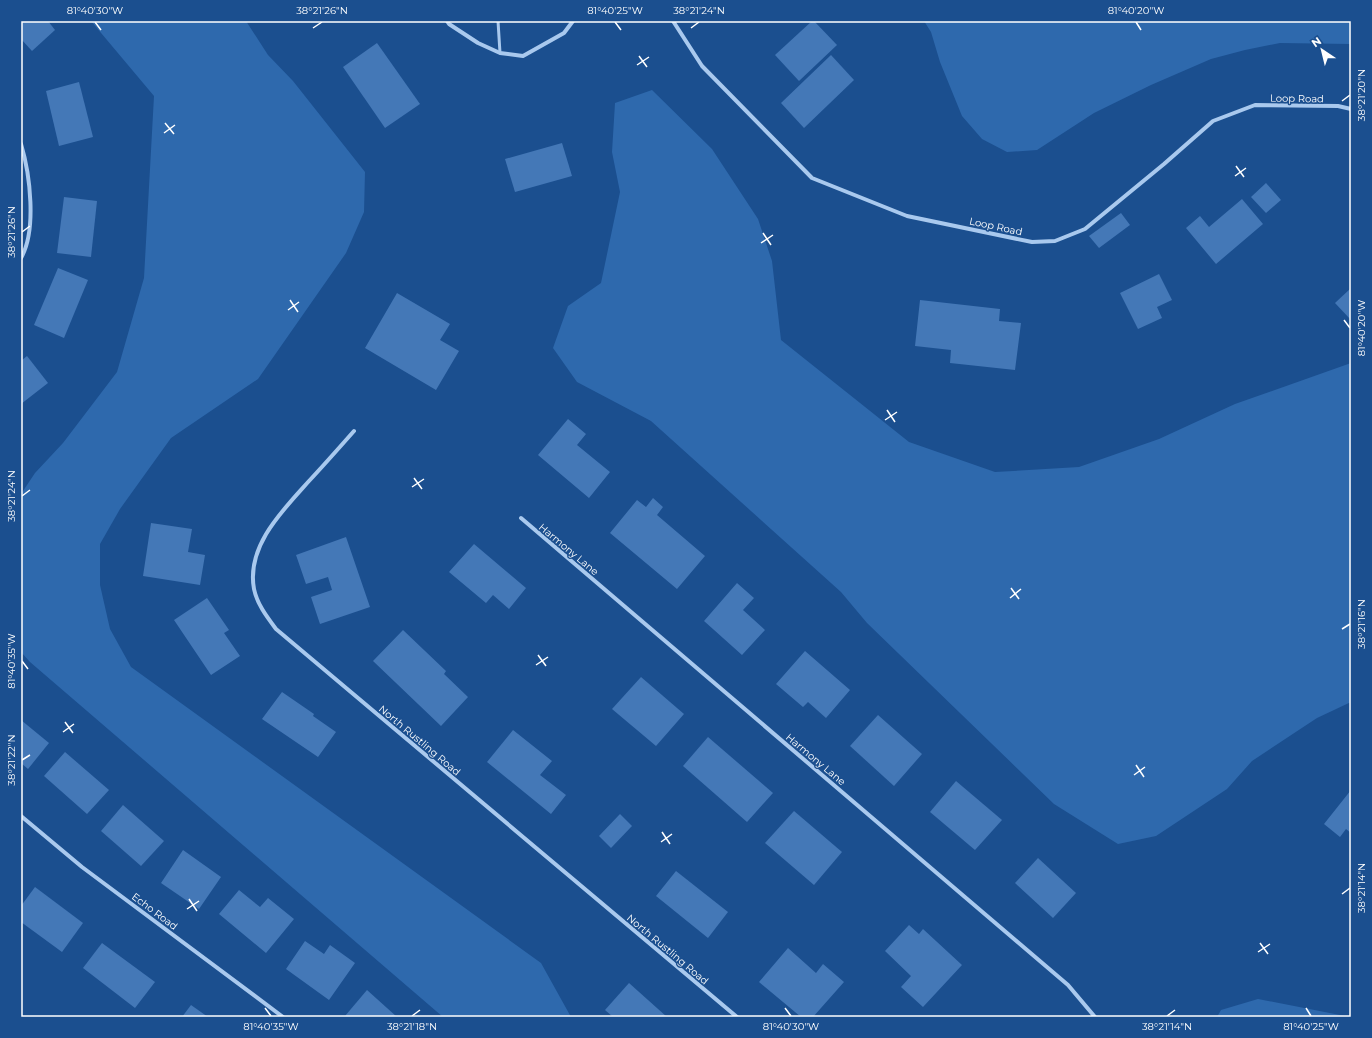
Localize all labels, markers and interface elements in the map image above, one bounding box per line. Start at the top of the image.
text: 81°40'30"W [67,4,123,17]
text: 38°21'26"N [296,4,348,17]
text: 81°40'25"W [587,4,643,17]
text: 38°21'24"N [673,4,725,17]
text: 81°40'20"W [1108,4,1164,17]
north arrow [1302,30,1342,70]
text: N [1309,34,1324,50]
text: 38°21'20"N [1355,69,1368,121]
street label: Loop Road [1270,92,1324,105]
text: 38°21'26"N [5,206,18,258]
street label: Loop Road [968,215,1024,238]
text: 81°40'20"W [1355,300,1368,356]
text: 38°21'24"N [5,470,18,522]
street label: Harmony Lane [536,521,601,578]
text: 38°21'16"N [1355,599,1368,649]
text: 81°40'35"W [5,633,18,689]
street label: North Rustling Road [376,702,463,778]
street label: Harmony Lane [783,731,848,788]
text: 38°21'22"N [5,734,18,786]
text: 38°21'14"N [1355,863,1368,913]
street label: Echo Road [129,890,180,933]
street label: North Rustling Road [624,911,711,987]
text: 81°40'35"W [243,1020,299,1033]
text: 38°21'18"N [387,1020,437,1033]
text: 81°40'30"W [763,1020,819,1033]
text: 38°21'14"N [1142,1020,1192,1033]
text: 81°40'25"W [1283,1020,1339,1033]

